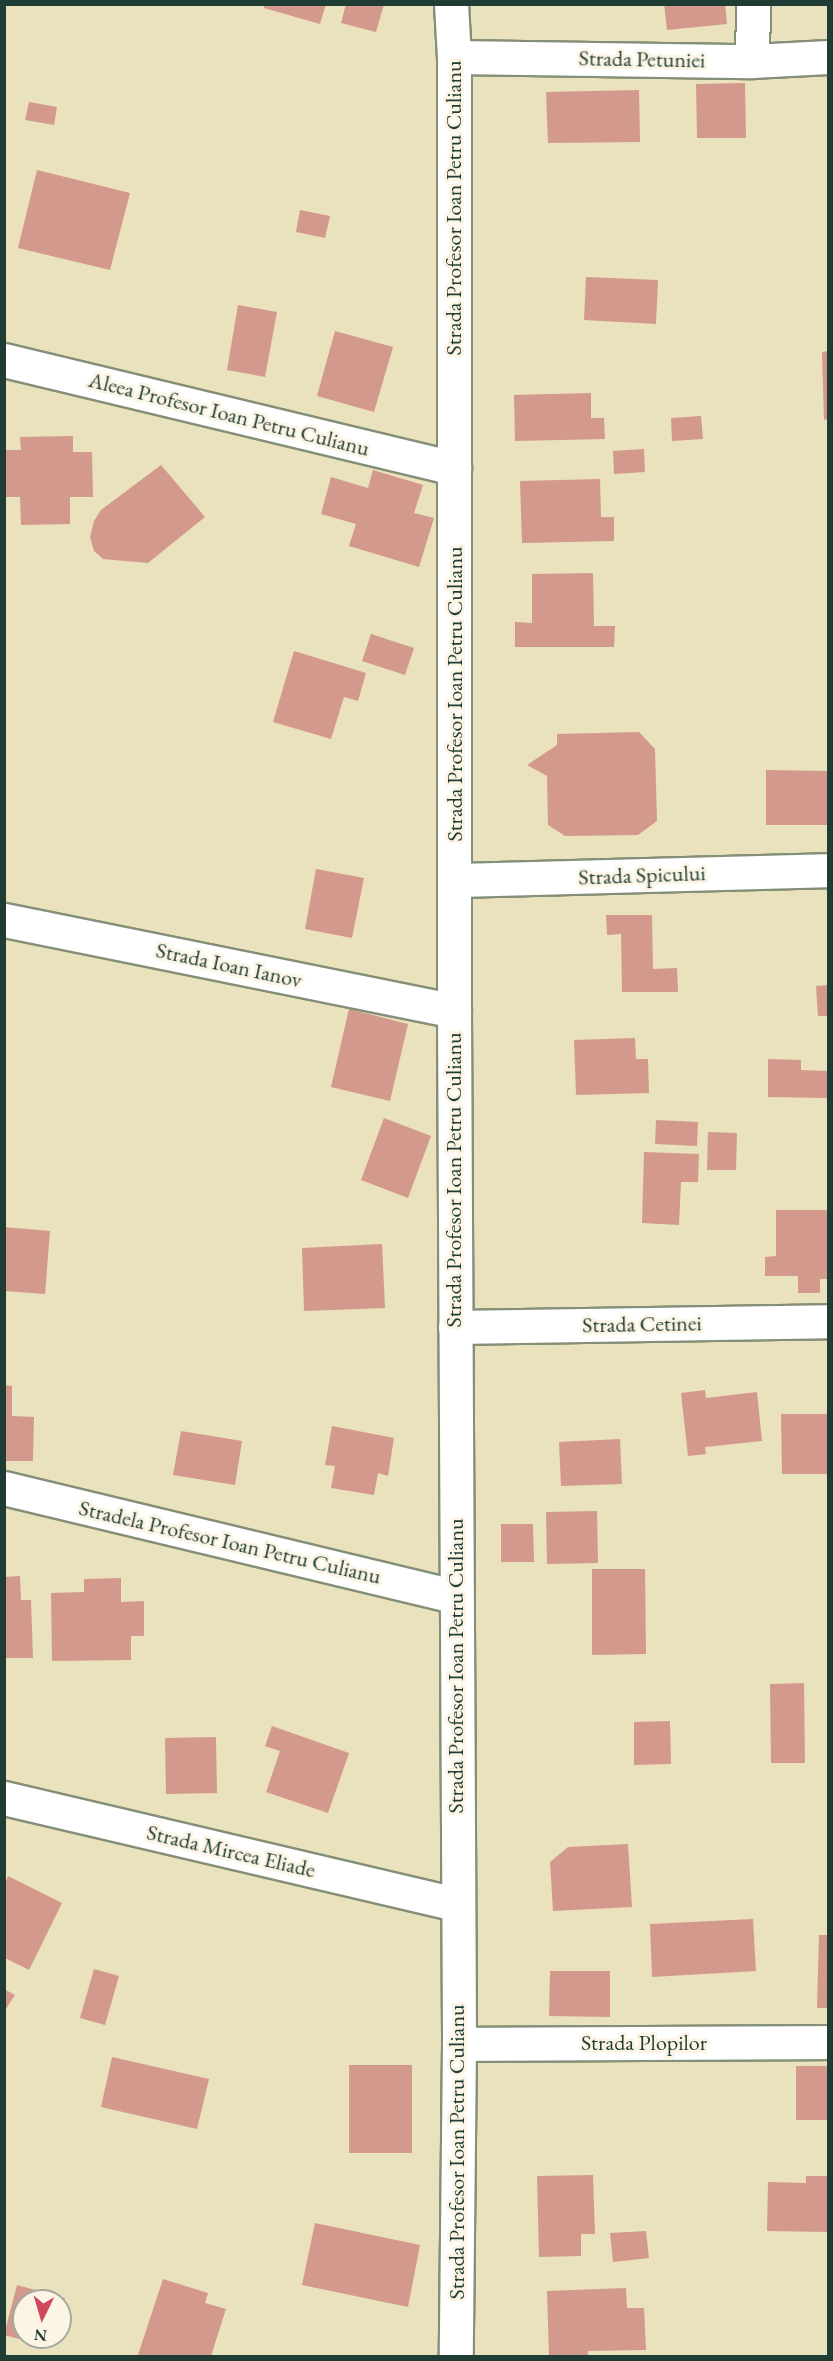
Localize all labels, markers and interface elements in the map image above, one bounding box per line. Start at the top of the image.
street label: Strada Petuniei [578,45,706,73]
street label: Strada Profesor Ioan Petru Culianu [441,60,467,356]
street label: Aleea Profesor Ioan Petru Culianu [86,366,372,462]
street label: Strada Profesor Ioan Petru Culianu [442,546,468,842]
street label: Strada Spicului [578,860,706,890]
street label: Strada Ioan Ianov [154,937,304,993]
street label: Strada Profesor Ioan Petru Culianu [441,1032,467,1328]
street label: Strada Cetinei [582,1310,702,1338]
street label: Stradela Profesor Ioan Petru Culianu [76,1494,384,1590]
street label: Strada Profesor Ioan Petru Culianu [443,1518,469,1814]
street label: Strada Mircea Eliade [144,1819,318,1883]
street label: Strada Profesor Ioan Petru Culianu [444,2004,470,2300]
street label: Strada Plopilor [581,2030,707,2056]
north arrow [12,2289,72,2349]
text: N [33,2324,48,2346]

